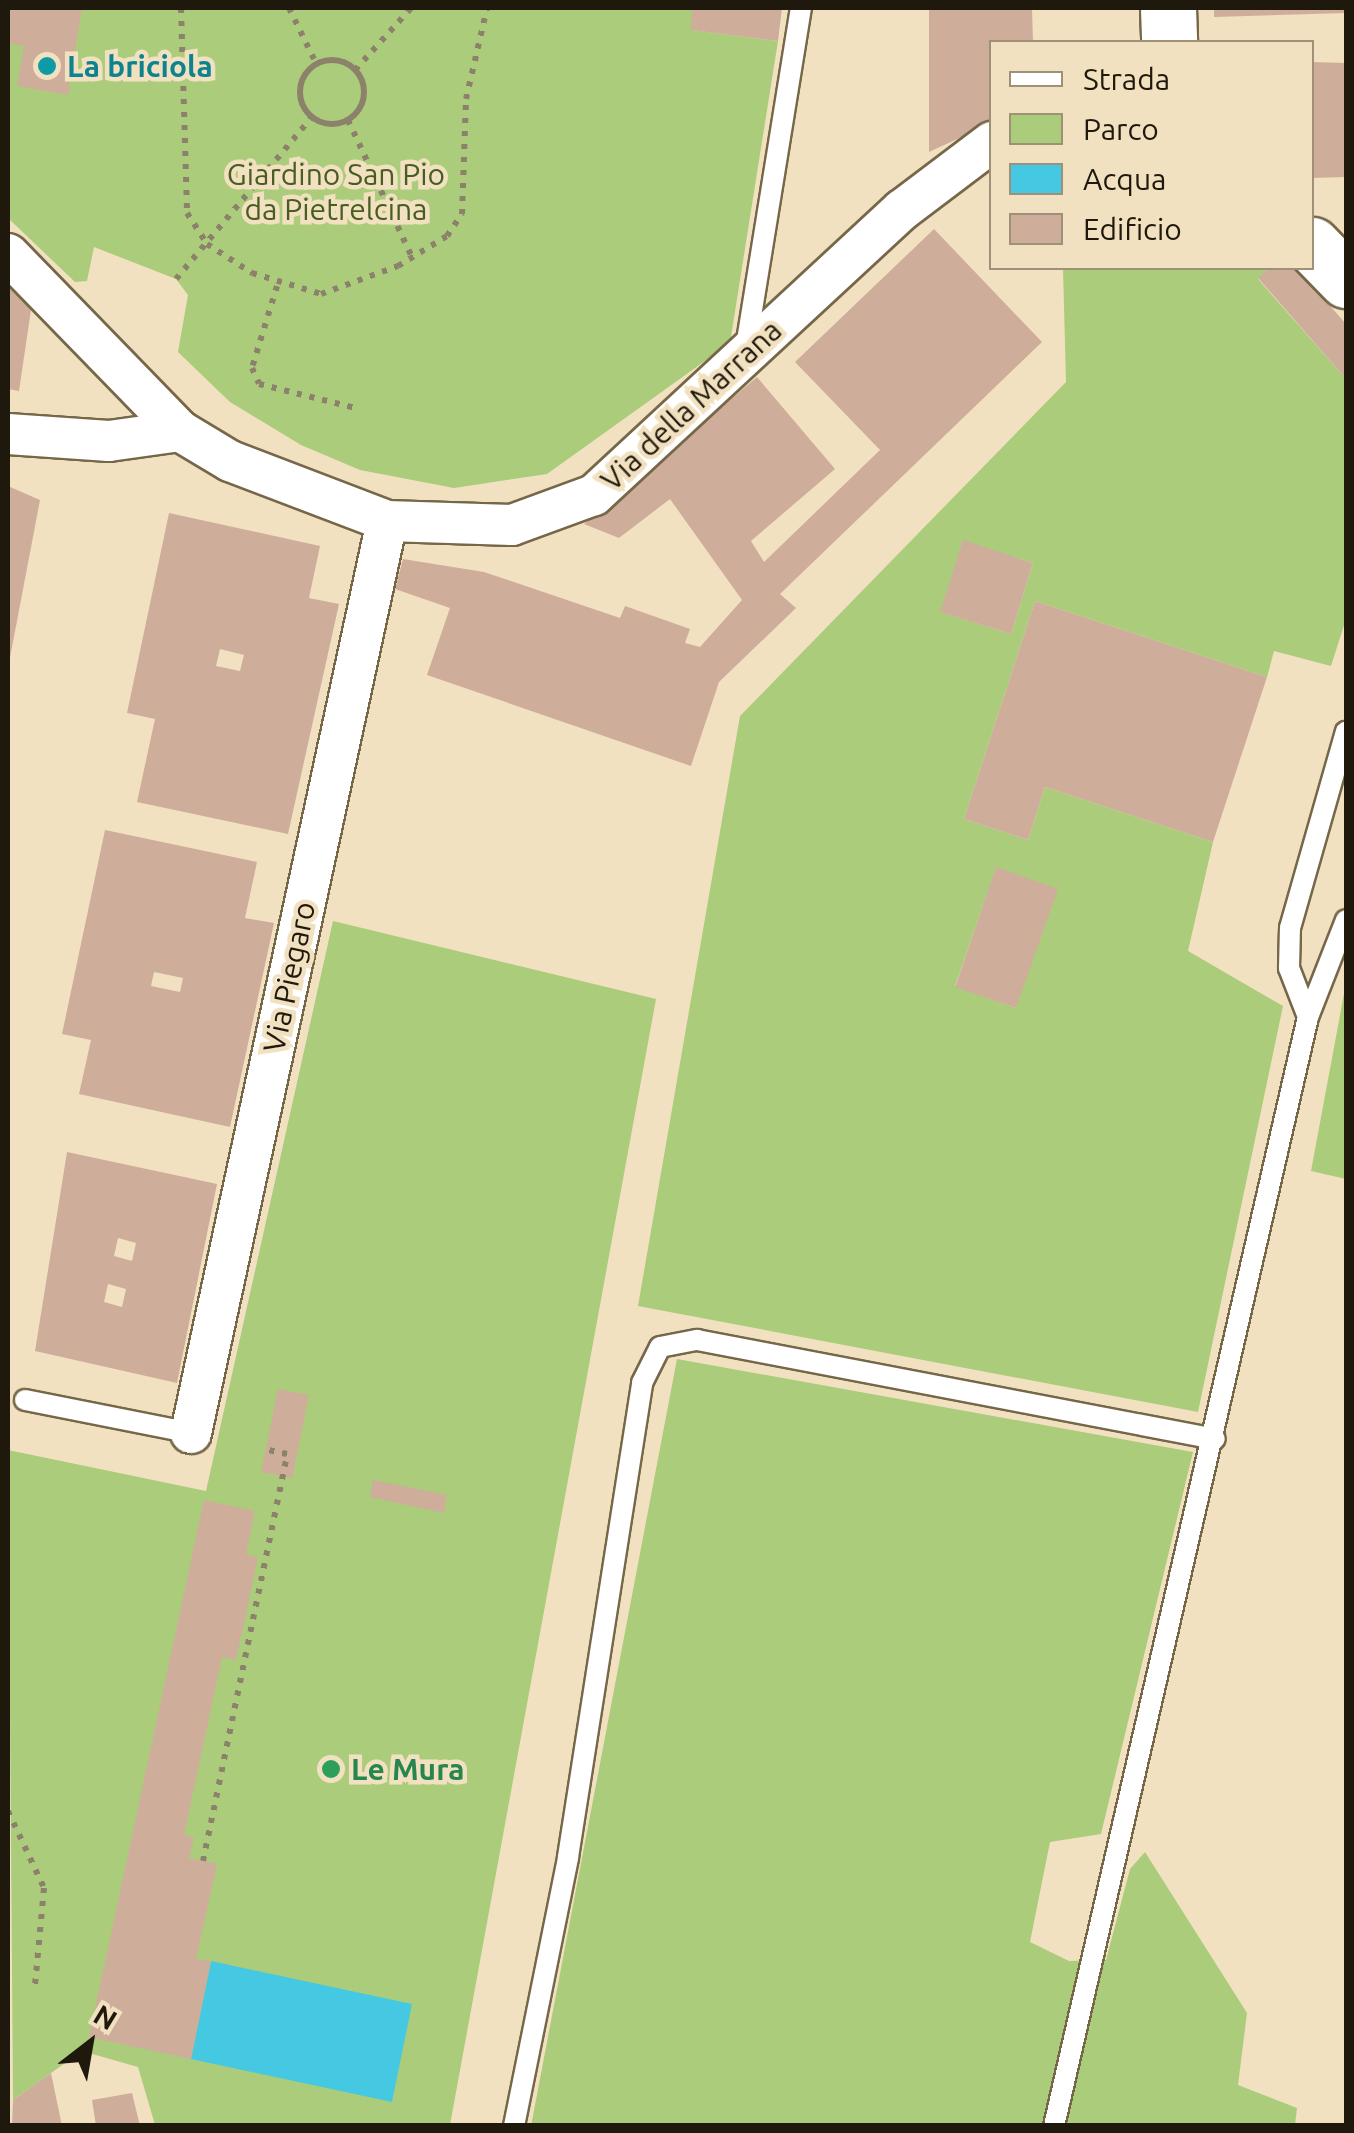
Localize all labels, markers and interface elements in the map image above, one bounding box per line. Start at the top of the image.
legend [989,40,1314,270]
place label: La briciola [67,48,213,84]
marker: La briciola [36,55,58,77]
text: Strada [1083,62,1170,96]
text: Parco [1083,112,1159,146]
park label: Giardino San Pio da Pietrelcina [227,156,445,226]
text: Acqua [1083,162,1166,196]
text: Edificio [1083,212,1182,246]
street label: Via della Marrana [593,312,789,498]
street label: Via Piegaro [255,898,323,1056]
place label: Le Mura [351,1751,465,1787]
marker: Le Mura [320,1758,342,1780]
north arrow [40,1993,140,2093]
text: N [89,1998,123,2036]

